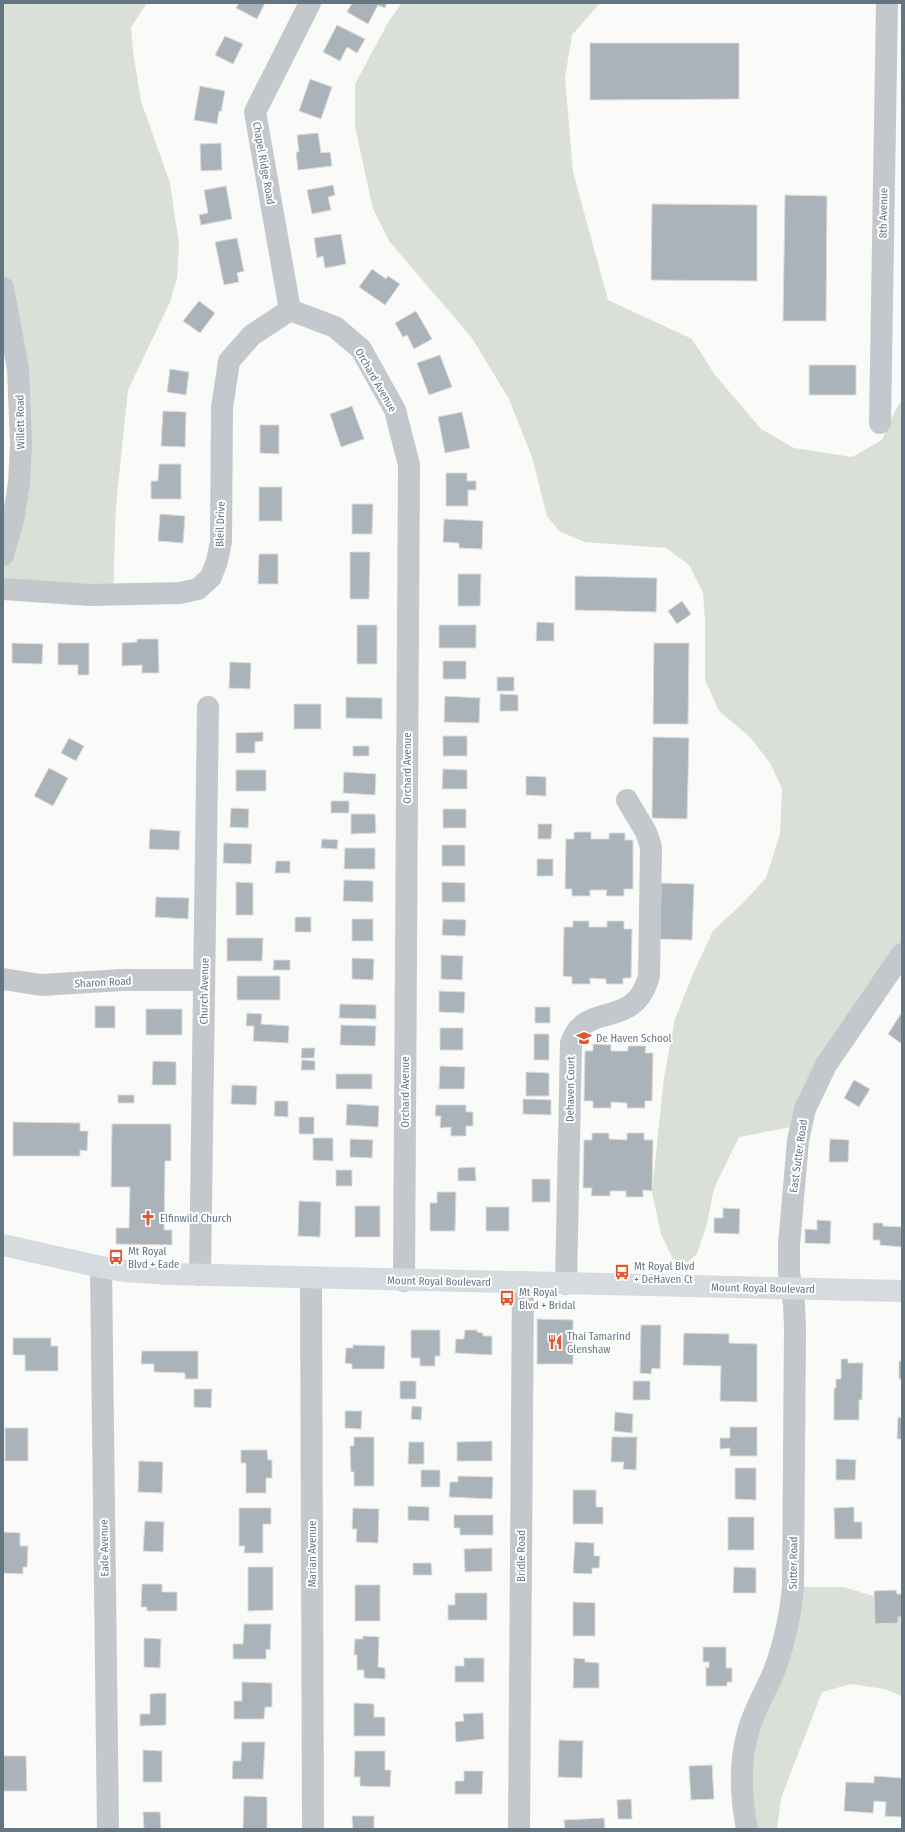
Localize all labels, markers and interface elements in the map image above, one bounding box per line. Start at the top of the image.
street label: Chapel Ridge Road [250,121,277,206]
street label: 8th Avenue [877,188,890,238]
street label: Orchard Avenue [352,346,399,414]
street label: Willett Road [14,394,27,449]
street label: Bleil Drive [213,501,228,547]
street label: Orchard Avenue [401,732,414,804]
street label: Church Avenue [197,958,212,1024]
street label: Sharon Road [74,975,132,990]
school or university icon: De Haven School [575,1029,593,1047]
place label: De Haven School [596,1032,672,1045]
street label: Orchard Avenue [399,1056,412,1128]
street label: Dehaven Court [563,1056,578,1122]
street label: East Sutter Road [787,1118,810,1194]
church icon: Elfinwild Church [139,1209,157,1227]
place label: Elfinwild Church [160,1212,232,1225]
place label: Mt Royal Blvd + Eade [128,1245,180,1271]
bus stop icon: Mt Royal Blvd + Eade [107,1248,125,1266]
place label: Mt Royal Blvd + DeHaven Ct [634,1260,695,1286]
bus stop icon: Mt Royal Blvd + DeHaven Ct [613,1263,631,1281]
street label: Mount Royal Boulevard [387,1274,491,1289]
street label: Mount Royal Boulevard [711,1281,815,1296]
place label: Mt Royal Blvd + Bridal [519,1286,576,1312]
bus stop icon: Mt Royal Blvd + Bridal [498,1289,516,1307]
place label: Thai Tamarind Glenshaw [567,1330,631,1356]
restaurant icon: Thai Tamarind Glenshaw [546,1333,564,1351]
street label: Eade Avenue [98,1519,111,1577]
street label: Marian Avenue [306,1521,319,1587]
street label: Bridle Road [515,1530,528,1582]
street label: Sutter Road [787,1536,800,1590]

